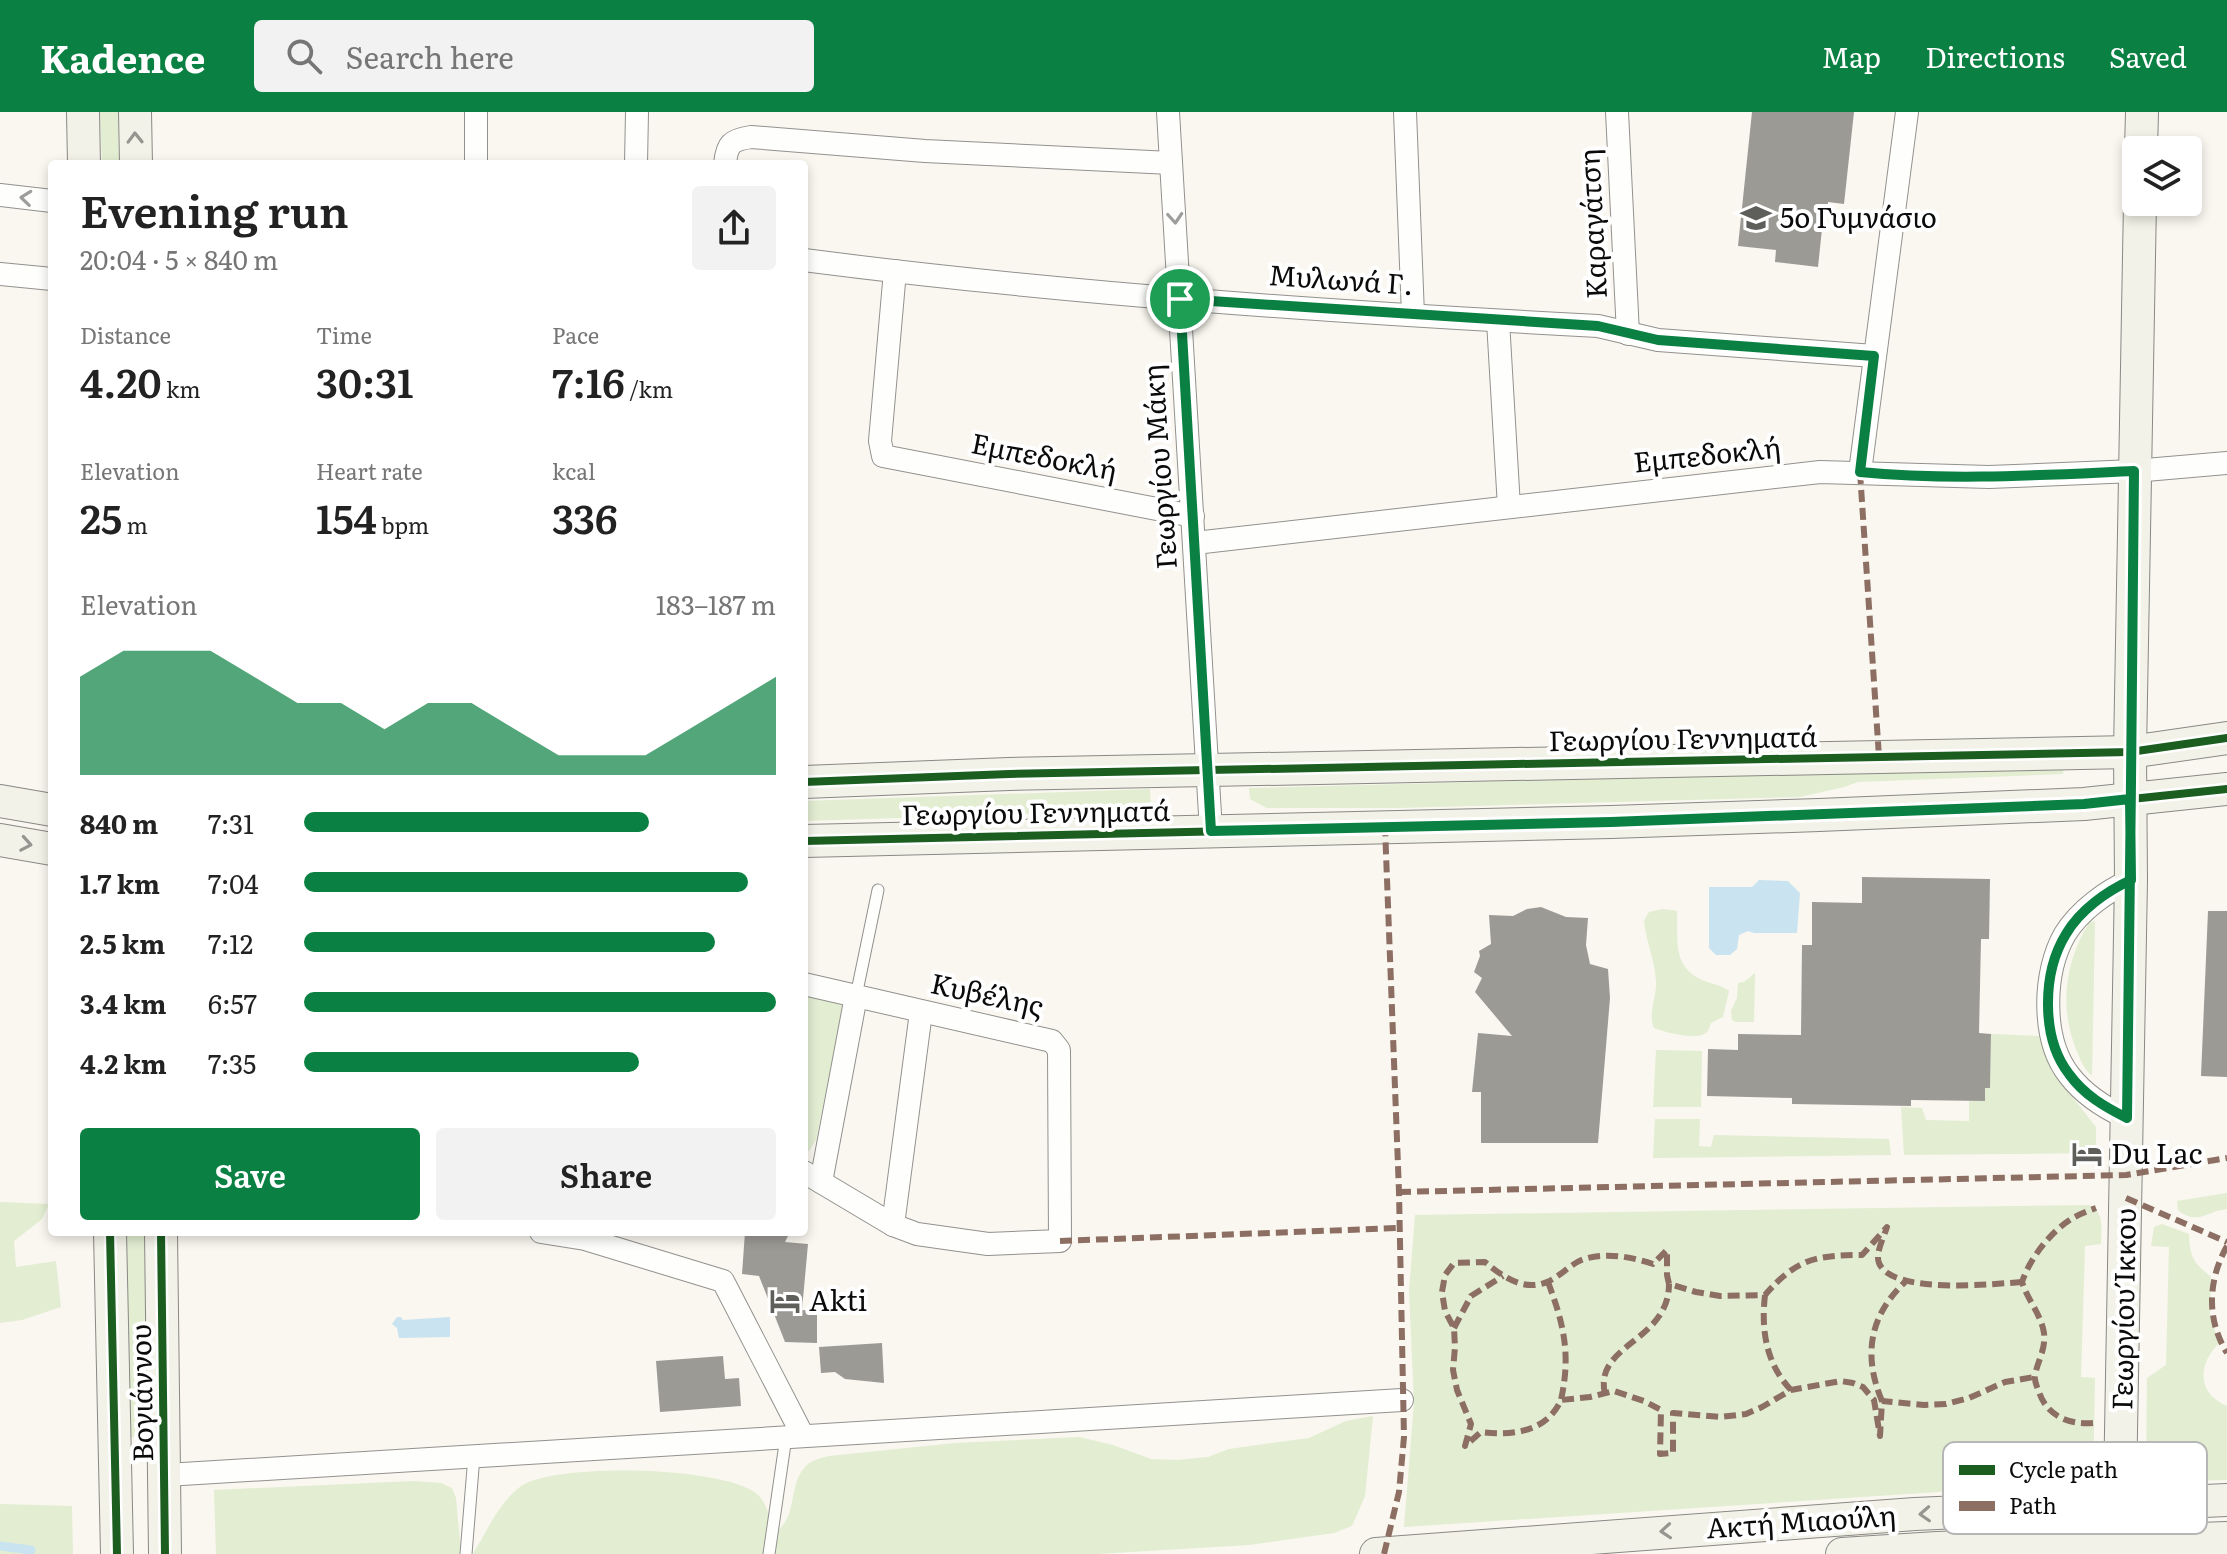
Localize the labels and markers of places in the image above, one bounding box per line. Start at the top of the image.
place label: 5ο Γυμνάσιο [1780,195,1937,237]
school or university icon: 5ο Γυμνάσιο [1739,201,1773,235]
pin [1146,265,1214,333]
place label: Du Lac [2111,1131,2203,1173]
hotel icon: Du Lac [2070,1137,2104,1171]
place label: Akti [809,1278,867,1320]
hotel icon: Akti [768,1284,802,1318]

